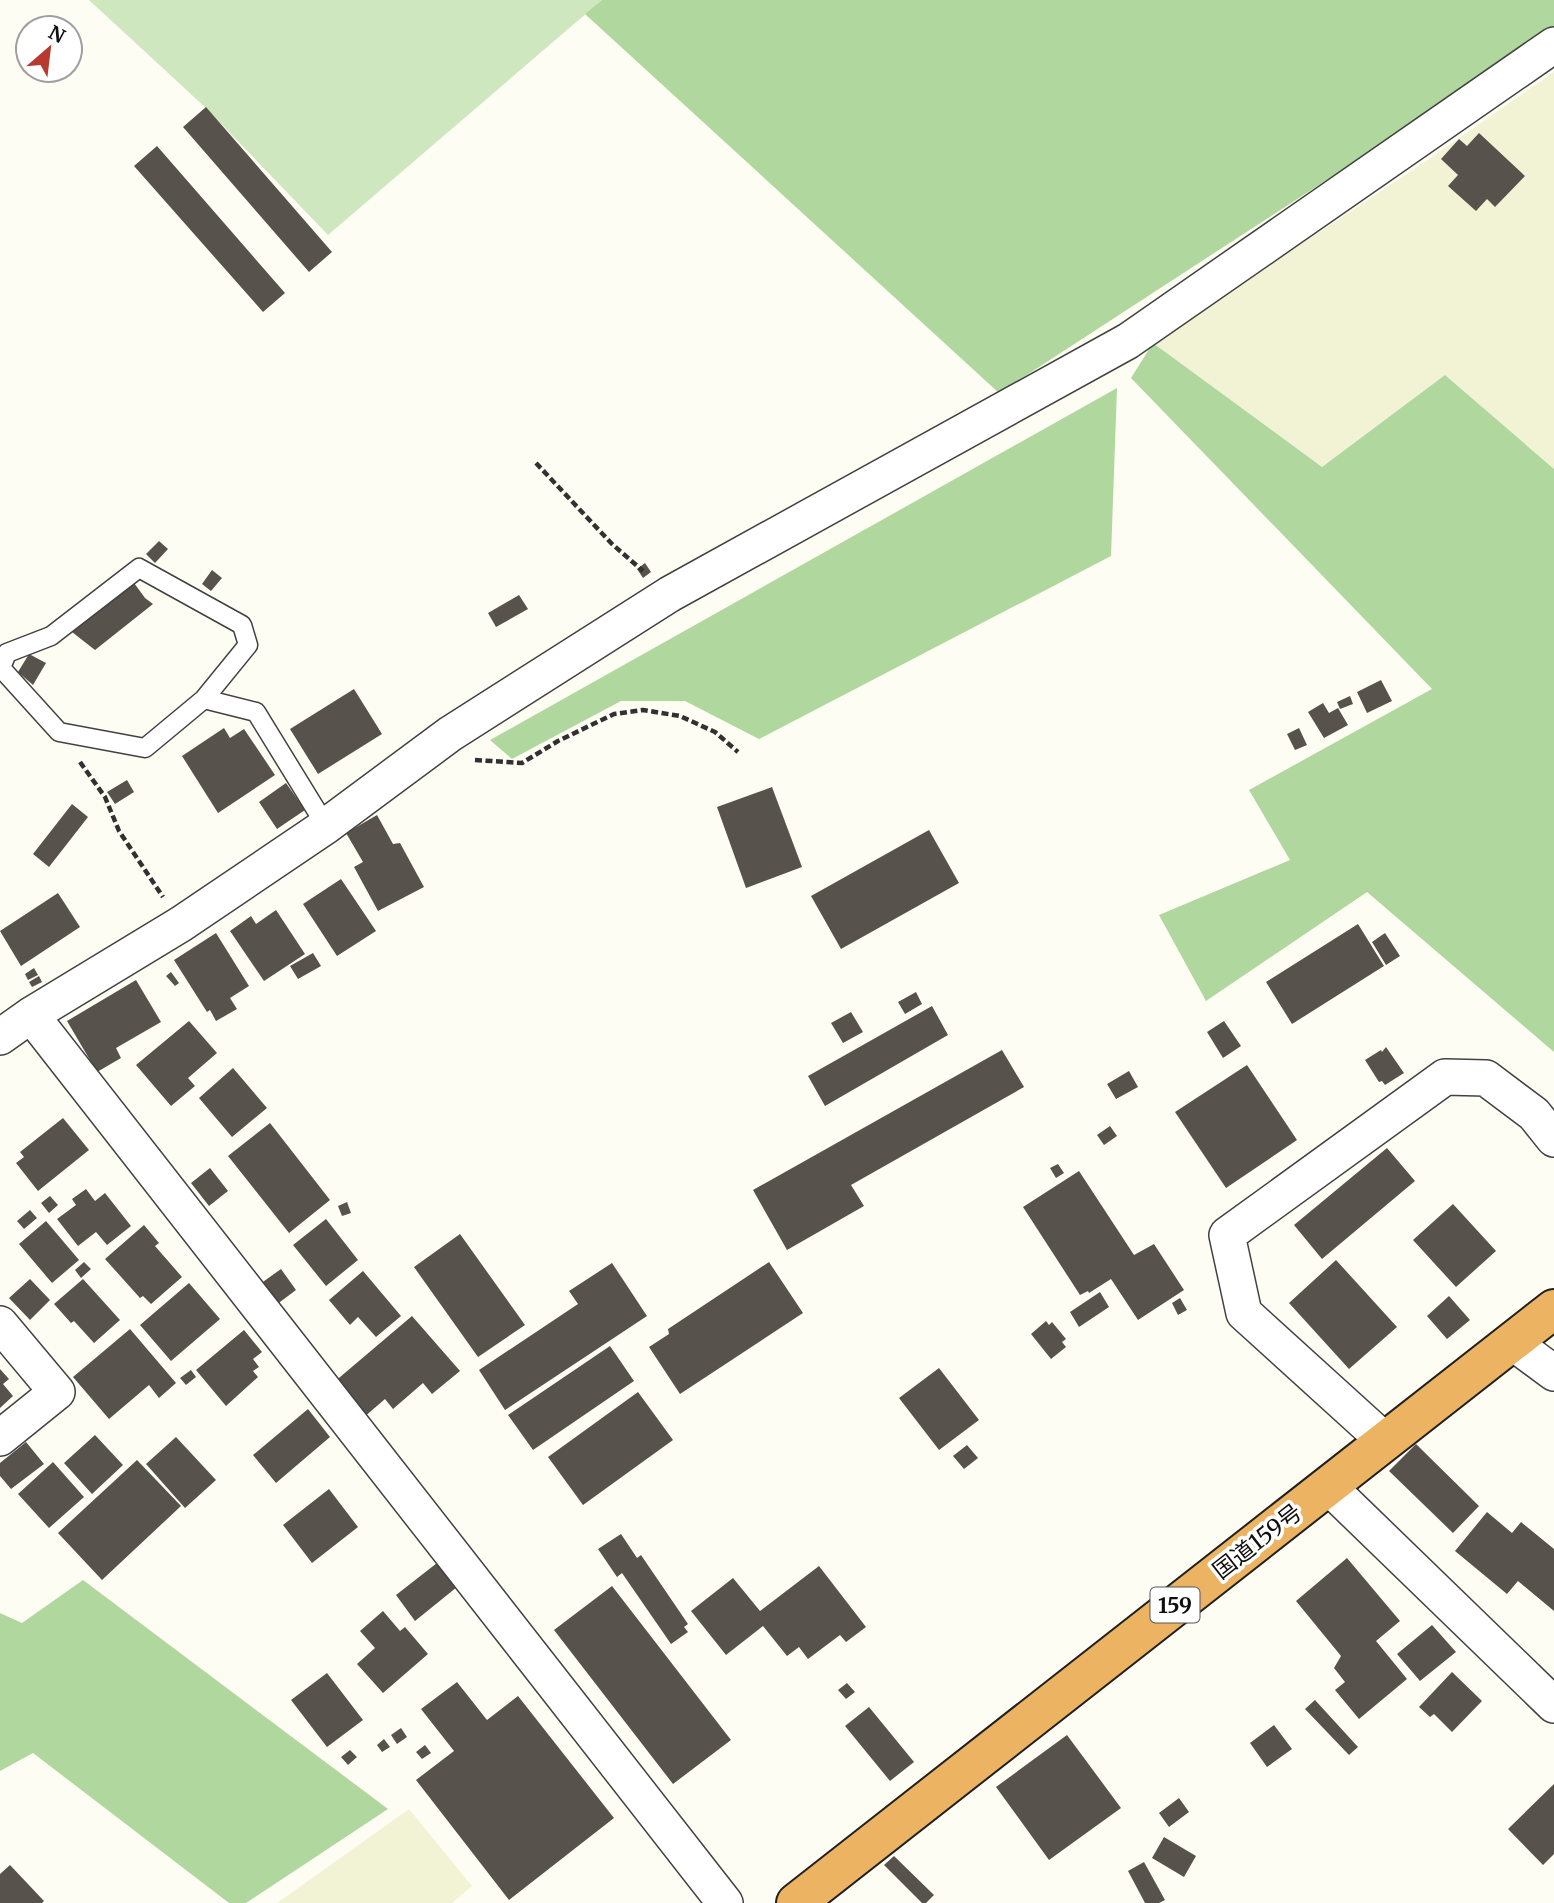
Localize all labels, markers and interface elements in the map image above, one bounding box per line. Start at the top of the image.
north arrow [14,14,84,84]
text: N [45,20,69,48]
street label: 国道159号 [1207,1497,1307,1585]
road number: 159 [1150,1588,1200,1622]

